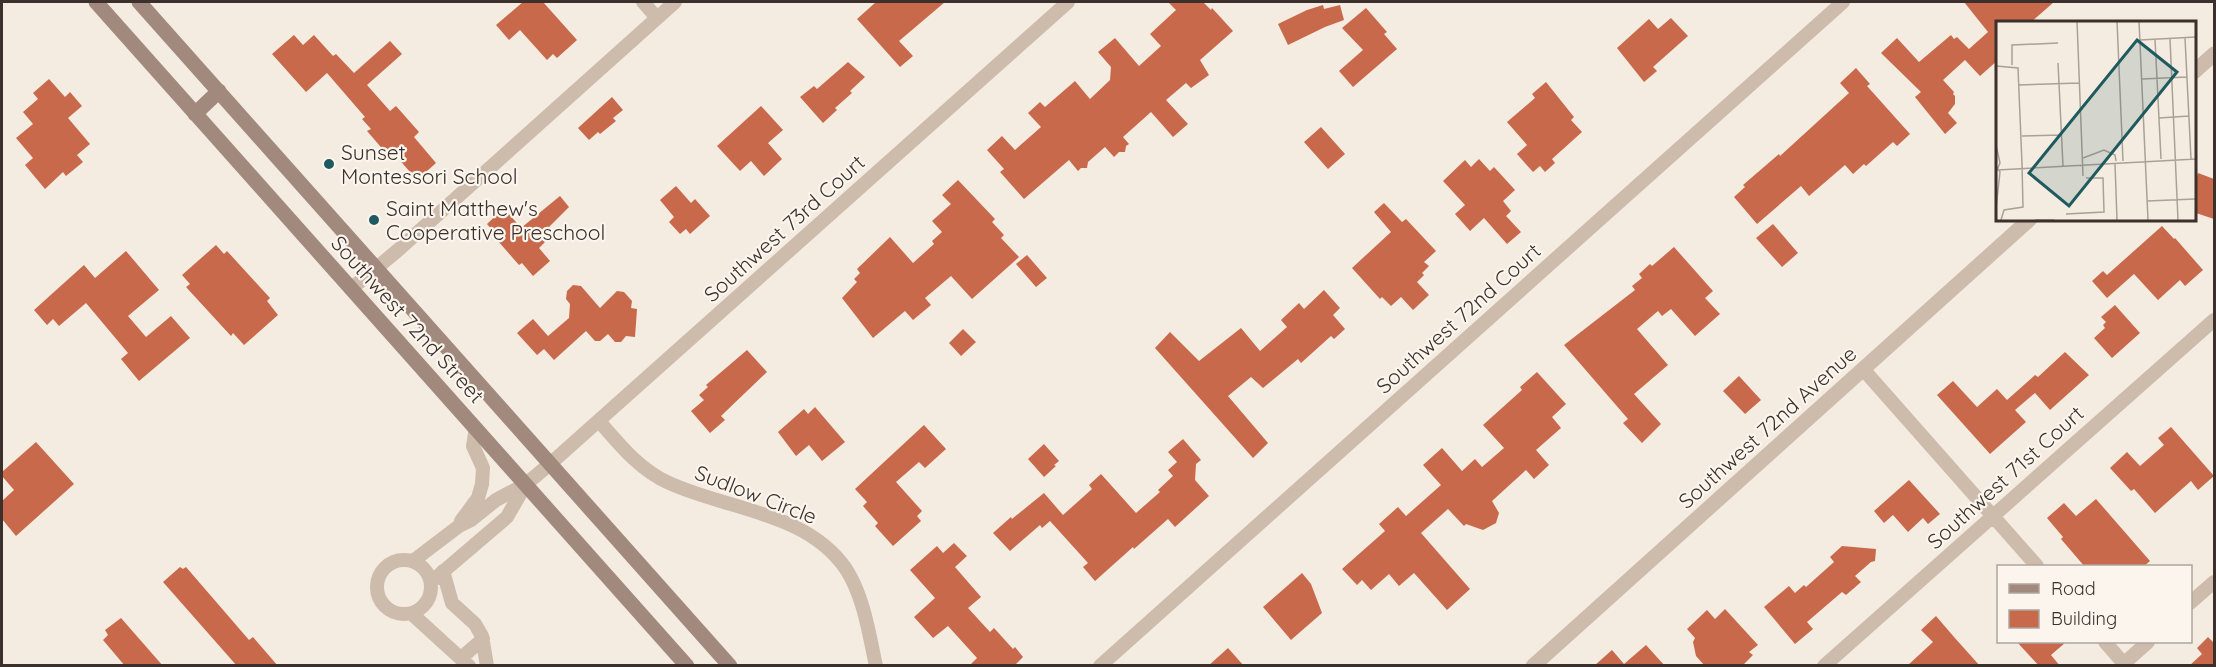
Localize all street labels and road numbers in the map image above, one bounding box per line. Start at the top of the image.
street label: Southwest 73rd Court [698,149,870,307]
street label: Southwest 72nd Street [326,230,490,408]
street label: Southwest 72nd Court [1370,237,1546,399]
street label: Southwest 72nd Avenue [1673,340,1861,514]
street label: Southwest 71st Court [1921,400,2089,554]
street label: Sudlow Circle [691,459,821,529]

